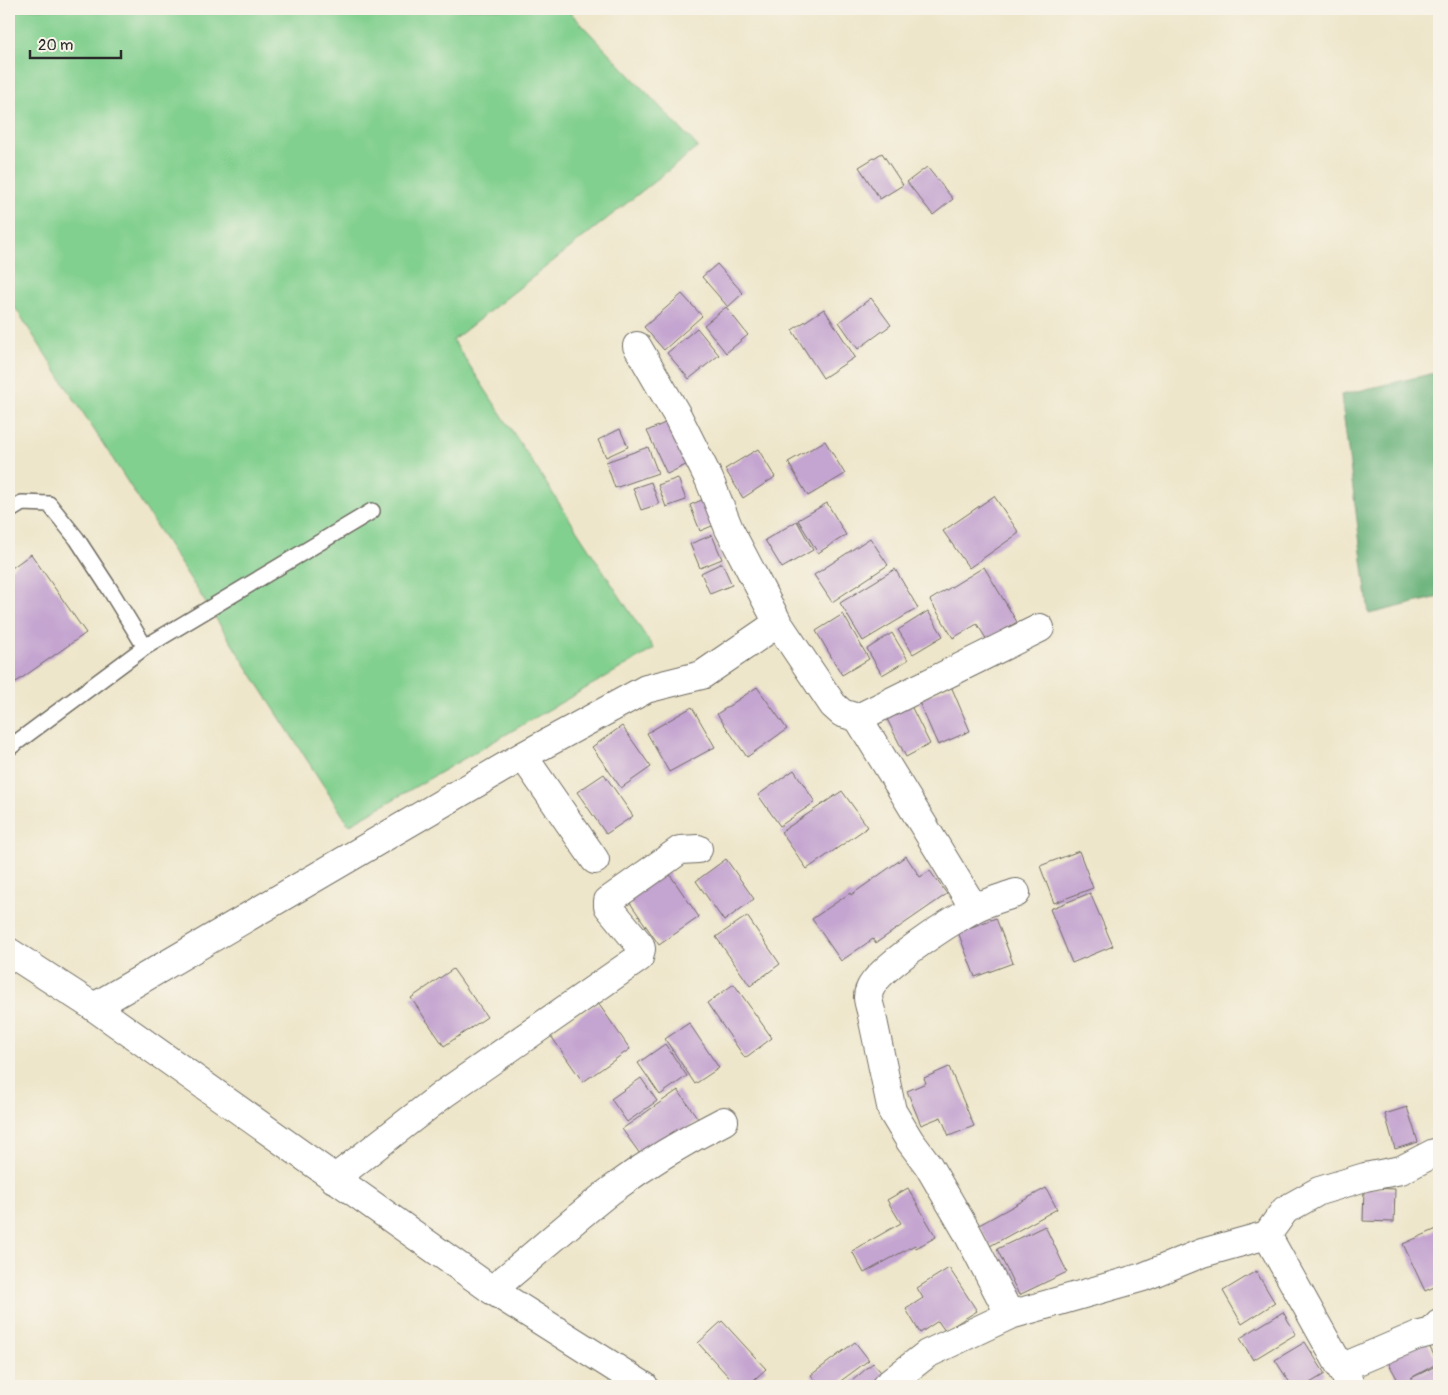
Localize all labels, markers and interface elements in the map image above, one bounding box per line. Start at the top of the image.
scale bar [30,28,121,60]
text: 20 m [38,36,73,55]

